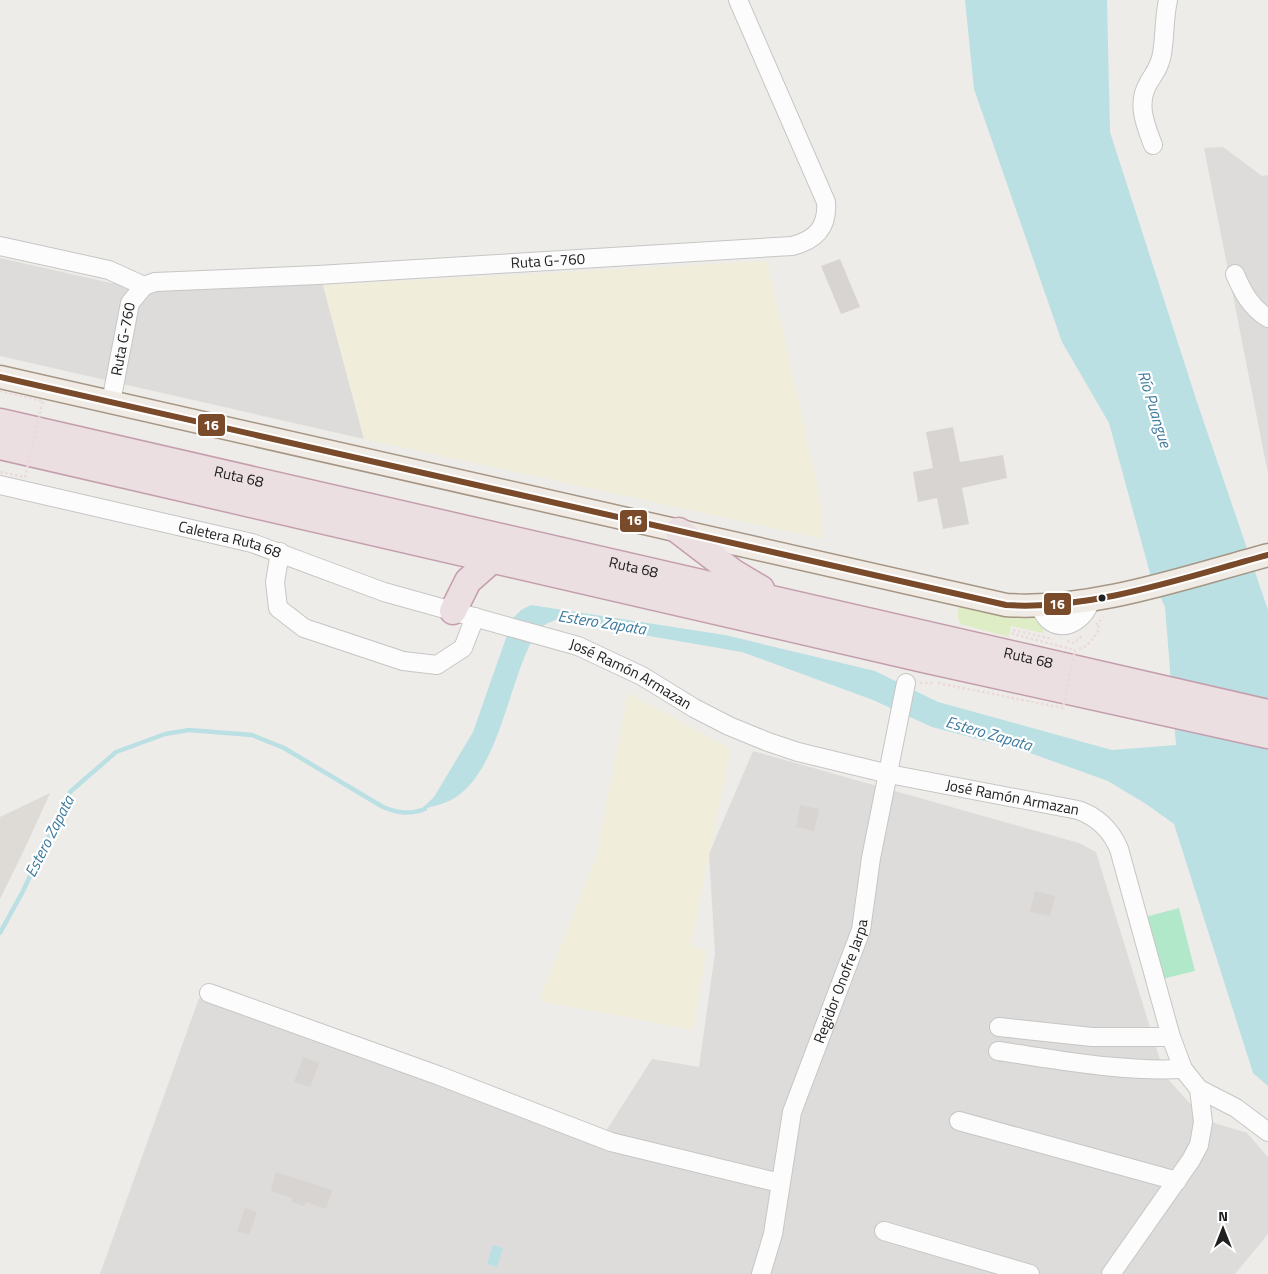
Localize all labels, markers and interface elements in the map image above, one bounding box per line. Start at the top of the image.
street label: Ruta G-760 [510,247,586,274]
street label: Ruta G-760 [104,300,141,378]
water label: Río Puangue [1132,368,1179,452]
line badge: 16 [197,413,226,437]
text: 16 [203,414,219,435]
street label: Ruta 68 [212,460,266,493]
line badge: 16 [619,509,648,533]
text: 16 [626,509,642,530]
street label: Caletera Ruta 68 [176,514,285,564]
street label: Ruta 68 [607,550,661,584]
line badge: 16 [1043,592,1072,616]
text: 16 [1049,593,1065,614]
unlabelled marker [1097,593,1107,603]
water label: Estero Zapata [556,603,649,641]
street label: José Ramón Armazan [567,632,696,715]
street label: Ruta 68 [1001,641,1055,674]
water label: Estero Zapata [943,709,1036,757]
street label: José Ramón Armazan [944,773,1081,821]
water label: Estero Zapata [18,790,80,881]
street label: Regidor Onofre Jarpa [807,917,873,1047]
north arrow [1198,1204,1248,1254]
text: N [1218,1205,1228,1226]

